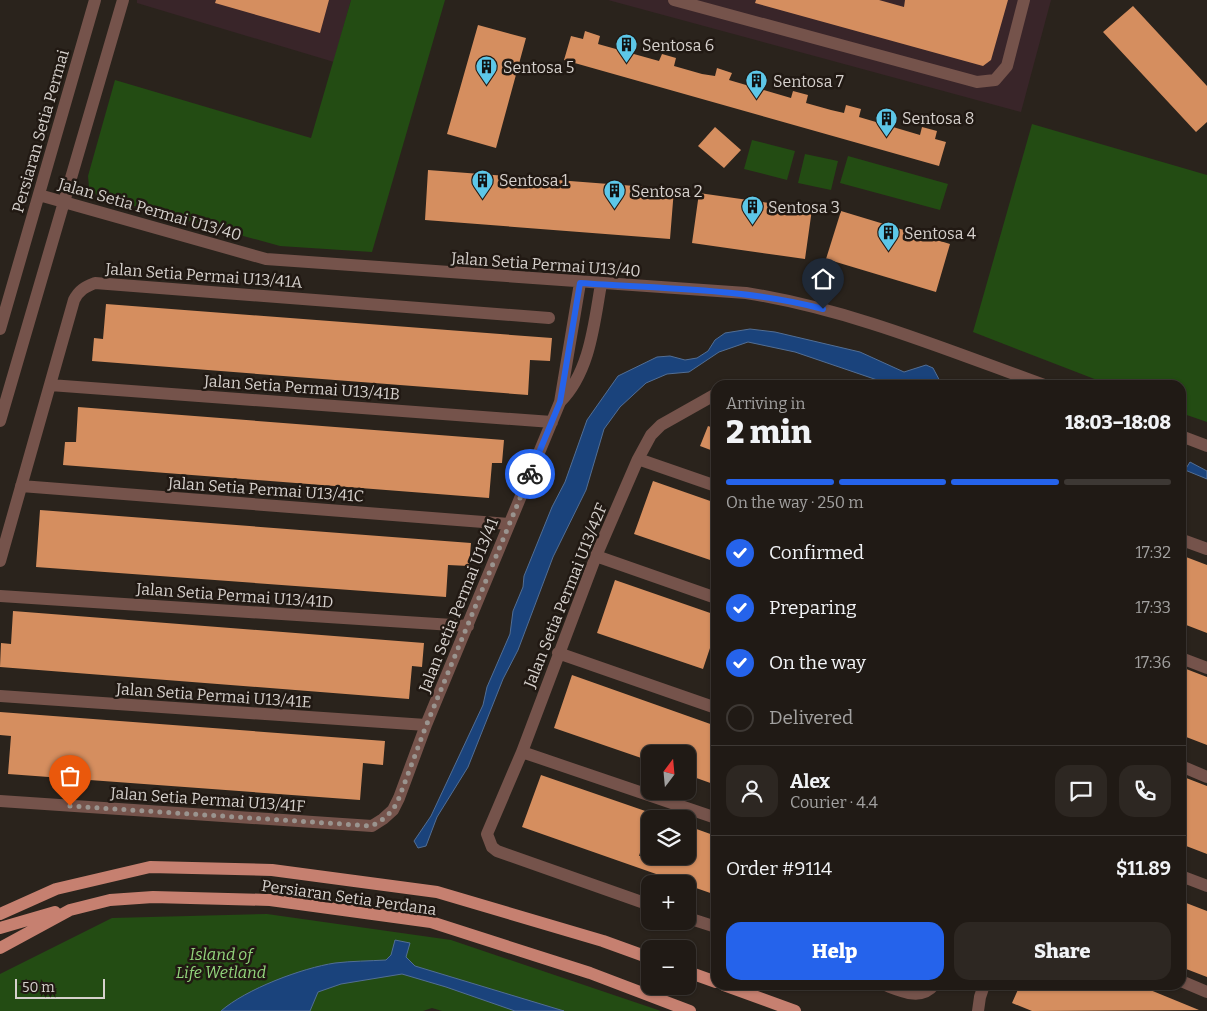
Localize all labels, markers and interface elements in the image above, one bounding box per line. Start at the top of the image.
building icon: Sentosa 6 [614,33,638,64]
place label: Sentosa 6 [642,36,714,55]
street label: Persiaran Setia Permai [8,47,73,215]
building icon: Sentosa 5 [475,55,499,86]
place label: Sentosa 5 [503,58,574,77]
building icon: Sentosa 7 [745,69,769,100]
place label: Sentosa 7 [773,72,844,91]
building icon: Sentosa 8 [874,106,898,137]
place label: Sentosa 8 [902,109,974,128]
building icon: Sentosa 1 [471,168,495,199]
place label: Sentosa 1 [499,171,569,190]
street label: Jalan Setia Permai U13/40 [55,174,244,245]
building icon: Sentosa 2 [603,179,627,210]
place label: Sentosa 2 [631,182,702,201]
building icon: Sentosa 3 [740,195,764,226]
place label: Sentosa 3 [768,198,840,217]
building icon: Sentosa 4 [876,221,900,252]
place label: Sentosa 4 [904,224,977,243]
street label: Jalan Setia Permai U13/40 [450,248,641,281]
pin [802,258,844,309]
street label: Jalan Setia Permai U13/41A [104,259,304,292]
icon: home [809,265,837,293]
street label: Jalan Setia Permai U13/41B [202,371,401,404]
text: Arriving in [726,394,805,413]
text: 18:03–18:08 [1065,411,1171,434]
text: 2 min [726,413,812,451]
courier [505,449,555,499]
icon: bike [516,460,544,488]
street label: Jalan Setia Permai U13/41C [166,473,365,506]
text: On the way · 250 m [726,493,863,512]
street label: Jalan Setia Permai U13/42F [519,500,611,691]
street label: Jalan Setia Permai U13/41 [414,515,502,696]
icon: check [726,539,754,567]
text: Confirmed [769,541,864,564]
text: 17:32 [1135,543,1171,562]
street label: Jalan Setia Permai U13/41D [135,579,334,612]
icon: check [726,594,754,622]
text: Preparing [769,596,857,619]
text: 17:33 [1135,598,1171,617]
icon: check [726,649,754,677]
text: On the way [769,651,866,674]
text: 17:36 [1135,653,1171,672]
street label: Jalan Setia Permai U13/41E [115,679,312,712]
text: Delivered [769,706,853,729]
north arrow [641,745,696,800]
map controls [641,745,696,995]
pin [49,755,91,806]
icon: bag [56,762,84,790]
button: person [726,765,778,817]
button: chat [1055,765,1107,817]
button: phone [1119,765,1171,817]
text: Alex [790,770,830,793]
street label: Jalan Setia Permai U13/41F [109,783,306,816]
text: Courier · 4.4 [790,793,878,812]
button: layers [641,810,696,865]
text: Order #9114 [726,857,832,880]
text: $11.89 [1116,857,1171,880]
button: + [641,875,696,930]
street label: Persiaran Setia Perdana [260,876,438,919]
button: Help [726,922,944,980]
button: Share [954,922,1171,980]
button: − [641,940,696,995]
park label: Island of Life Wetland [176,945,266,982]
scale bar [15,976,105,999]
text: 50 m [22,979,55,996]

